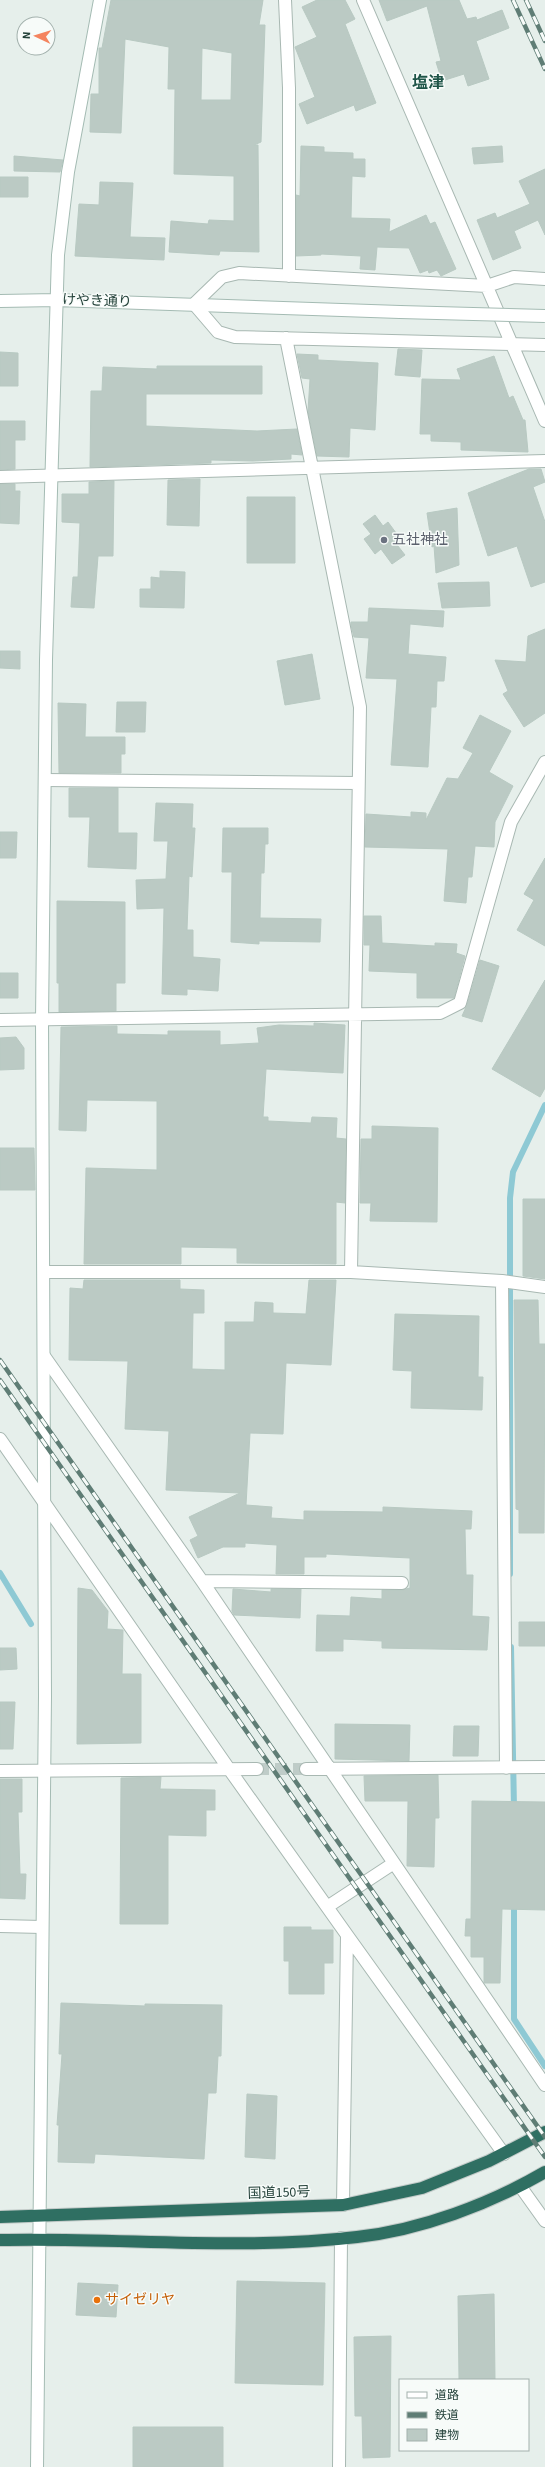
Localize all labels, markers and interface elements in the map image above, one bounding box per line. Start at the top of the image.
north arrow [16,16,56,56]
text: N [19,31,34,40]
district label: 塩津 [412,72,444,94]
street label: けやき通り [62,290,132,312]
place label: 五社神社 [392,530,448,550]
marker: 五社神社 [379,535,389,545]
street label: 国道150号 [247,2182,311,2204]
place label: サイゼリヤ [105,2290,175,2310]
marker: サイゼリヤ [92,2295,102,2305]
legend [399,2379,529,2451]
text: 道路 [435,2387,459,2404]
text: 鉄道 [435,2407,459,2424]
text: 建物 [435,2427,459,2444]

